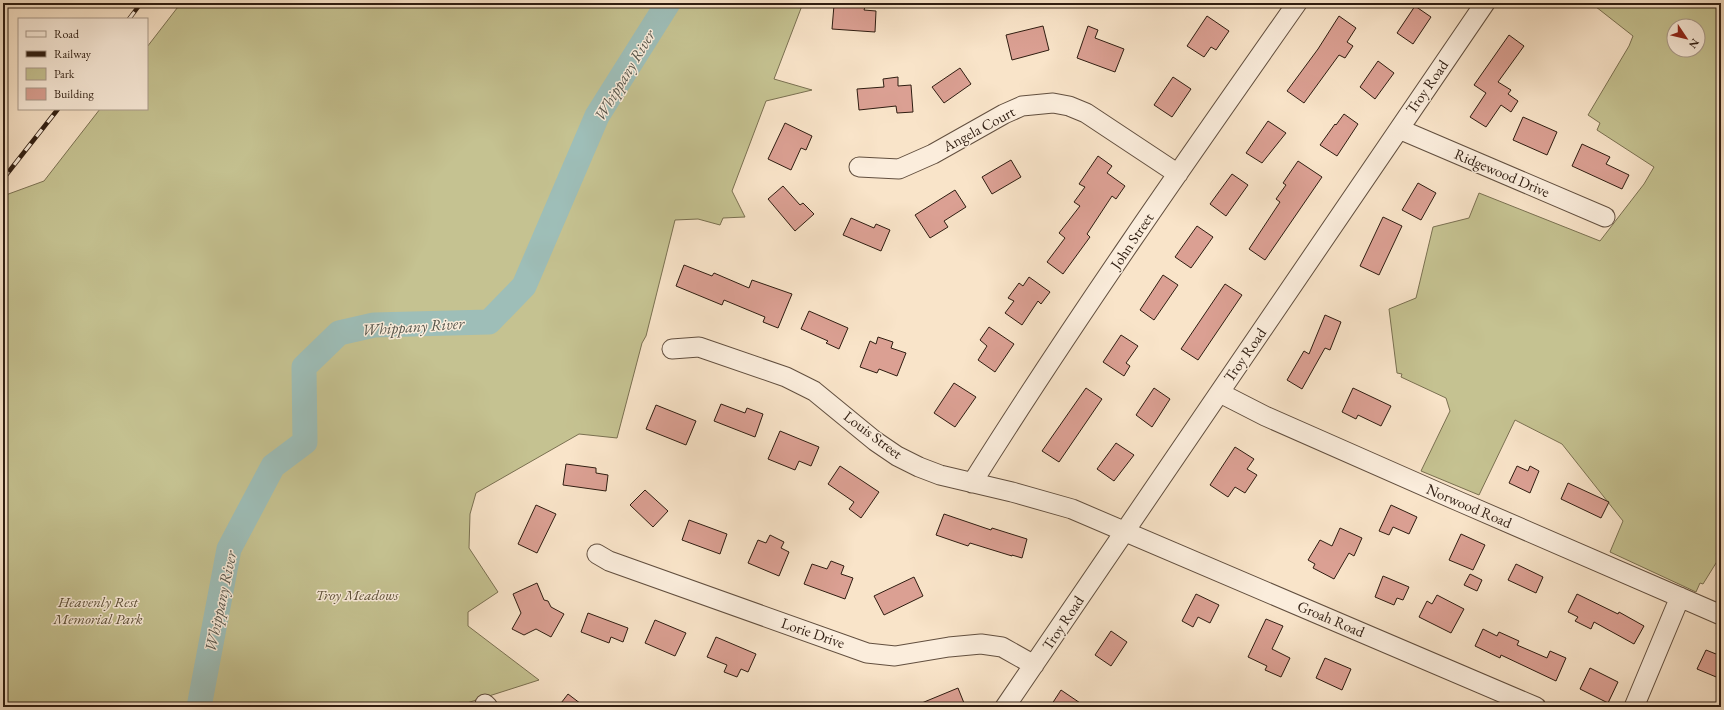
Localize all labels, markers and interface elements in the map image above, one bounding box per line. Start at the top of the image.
legend [18,18,148,110]
north arrow [1666,18,1706,58]
water label: Whippany River [589,25,660,125]
text: Road [54,26,80,42]
text: N [1686,36,1702,51]
text: Railway [54,46,92,62]
street label: Troy Road [1401,56,1452,117]
text: Park [54,66,75,82]
text: Building [54,86,95,102]
street label: Angela Court [939,102,1018,156]
street label: Ridgewood Drive [1452,144,1553,201]
street label: John Street [1105,209,1157,274]
water label: Whippany River [361,312,466,341]
street label: Troy Road [1219,324,1270,385]
street label: Louis Street [840,406,907,463]
street label: Norwood Road [1424,479,1515,532]
water label: Whippany River [200,548,242,653]
park label: Troy Meadows [316,585,399,604]
park label: Heavenly Rest Memorial Park [52,592,143,628]
street label: Troy Road [1037,592,1088,654]
street label: Groah Road [1295,596,1368,641]
street label: Lorie Drive [779,613,847,652]

